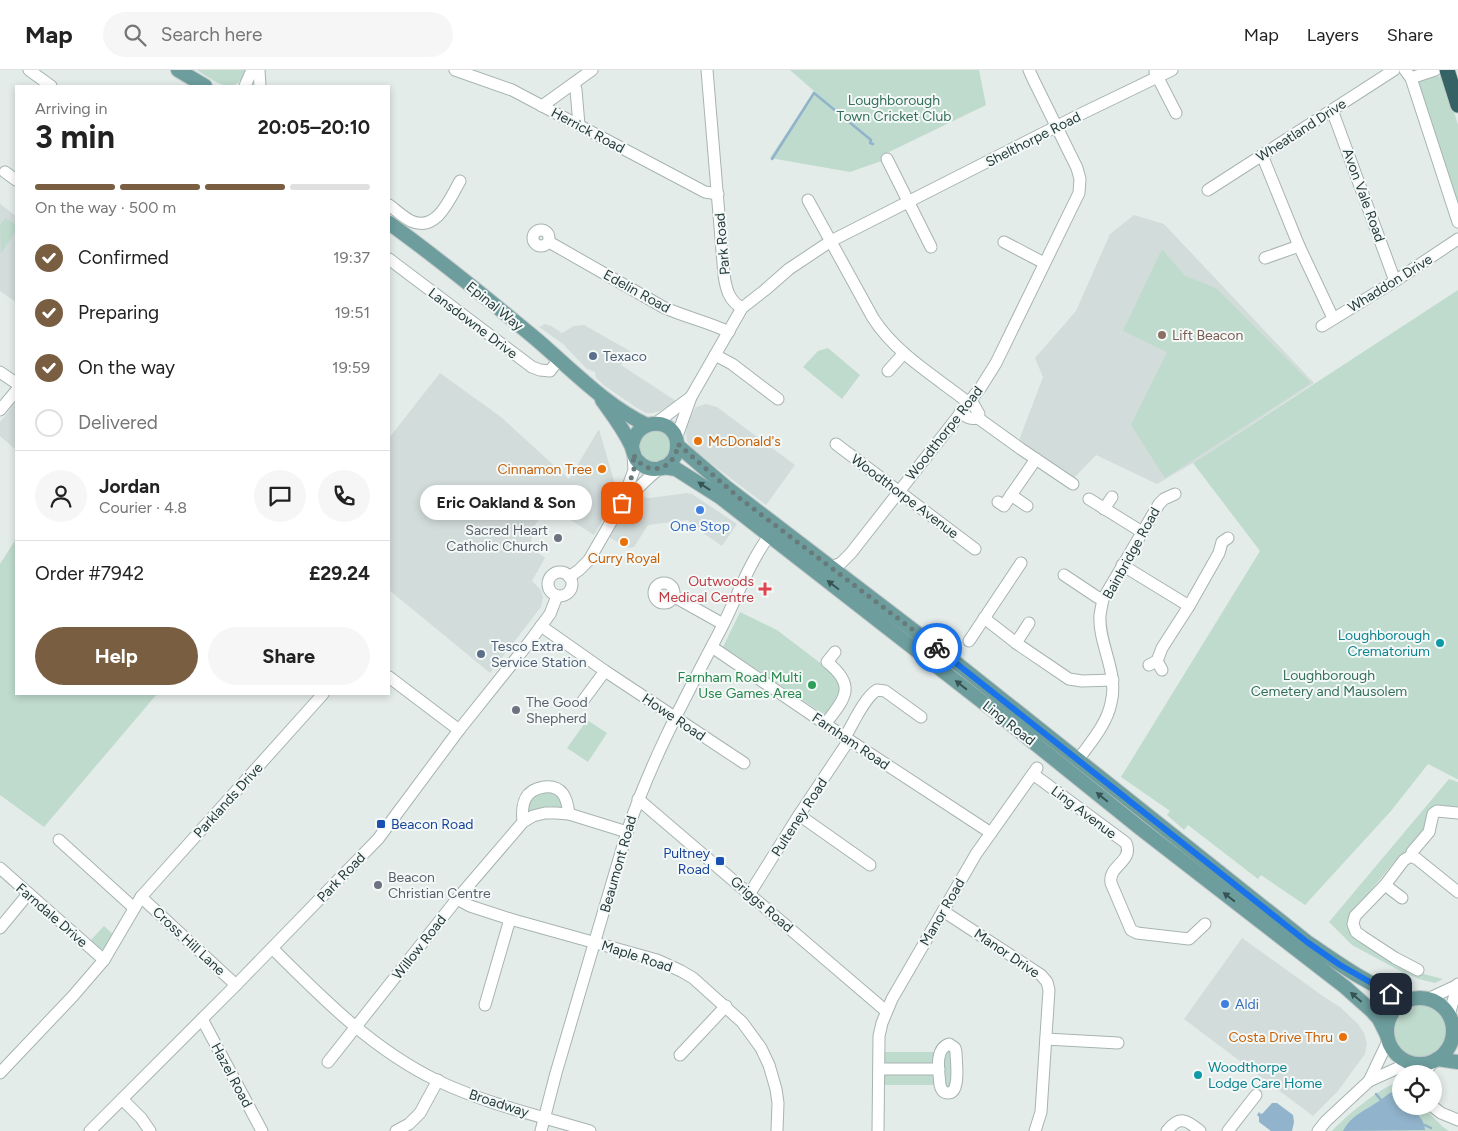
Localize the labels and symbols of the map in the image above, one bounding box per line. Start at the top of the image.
park label: Loughborough Town Cricket Club [837,92,951,125]
street label: Wheatland Drive [1253,95,1350,166]
street label: Herrick Road [548,104,627,157]
street label: Shelthorpe Road [983,108,1084,171]
street label: Avon Vale Road [1339,146,1388,244]
street label: Park Road [711,212,734,276]
street label: Whaddon Drive [1345,250,1436,316]
street label: Edelin Road [600,266,673,317]
street label: Epinal Way [463,278,527,335]
street label: Lansdowne Drive [425,284,521,363]
place label: Lift Beacon [1172,327,1243,344]
marker: Lift Beacon [1156,329,1168,341]
place label: Texaco [603,348,647,365]
marker: Texaco [587,350,599,362]
street label: Woodthorpe Road [902,383,986,484]
place label: McDonald's [708,433,781,450]
marker: McDonald's [692,435,704,447]
street label: Woodthorpe Avenue [848,450,962,543]
place label: Cinnamon Tree [497,461,592,478]
marker: Cinnamon Tree [596,463,608,475]
pin [601,482,643,524]
one-way arrow [697,482,711,491]
callout: Eric Oakland & Son [420,486,592,520]
marker: One Stop [694,504,706,516]
street label: Bainbridge Road [1099,504,1164,602]
place label: One Stop [670,518,730,535]
place label: Sacred Heart Catholic Church [446,522,548,555]
marker: Sacred Heart Catholic Church [552,532,564,544]
marker: Curry Royal [618,536,630,548]
place label: Curry Royal [588,550,660,567]
place label: Outwoods Medical Centre [659,573,754,606]
one-way arrow [826,580,840,590]
marker: Outwoods Medical Centre [758,582,772,596]
courier [912,623,962,673]
place label: Loughborough Crematorium [1338,627,1430,660]
marker: Loughborough Crematorium [1434,637,1446,649]
place label: Tesco Extra Service Station [491,638,587,671]
marker: Tesco Extra Service Station [475,648,487,660]
park label: Loughborough Cemetery and Mausolem [1251,667,1407,700]
place label: Farnham Road Multi Use Games Area [678,669,802,702]
marker: Farnham Road Multi Use Games Area [806,679,818,691]
one-way arrow [954,680,968,690]
street label: Howe Road [639,690,709,745]
place label: The Good Shepherd [526,694,588,727]
street label: Ling Road [979,698,1038,749]
marker: The Good Shepherd [510,704,522,716]
street label: Farnham Road [809,709,893,774]
street label: Parklands Drive [190,759,267,841]
street label: Pulteney Road [768,775,831,860]
street label: Ling Avenue [1048,782,1120,843]
one-way arrow [1096,792,1109,803]
street label: Beaumont Road [597,814,640,915]
place label: Beacon Road [391,816,474,833]
marker: Beacon Road [375,818,387,830]
place label: Pultney Road [663,845,711,878]
street label: Park Road [314,849,369,906]
marker: Pultney Road [714,855,726,867]
place label: Beacon Christian Centre [388,869,491,902]
street label: Griggs Road [727,873,796,936]
street label: Manor Road [916,875,969,949]
marker: Beacon Christian Centre [372,879,384,891]
street label: Farndale Drive [12,880,91,951]
one-way arrow [1222,892,1235,902]
street label: Cross Hill Lane [149,904,229,979]
street label: Willow Road [389,912,450,983]
street label: Manor Drive [971,925,1043,982]
street label: Maple Road [599,937,675,976]
pin [1370,973,1412,1015]
one-way arrow [1351,991,1363,1003]
place label: Aldi [1235,996,1259,1013]
marker: Aldi [1219,998,1231,1010]
place label: Costa Drive Thru [1228,1029,1333,1046]
marker: Costa Drive Thru [1337,1031,1349,1043]
street label: Hazel Road [207,1040,256,1111]
place label: Woodthorpe Lodge Care Home [1208,1059,1323,1092]
marker: Woodthorpe Lodge Care Home [1192,1069,1204,1081]
street label: Broadway [467,1086,532,1121]

